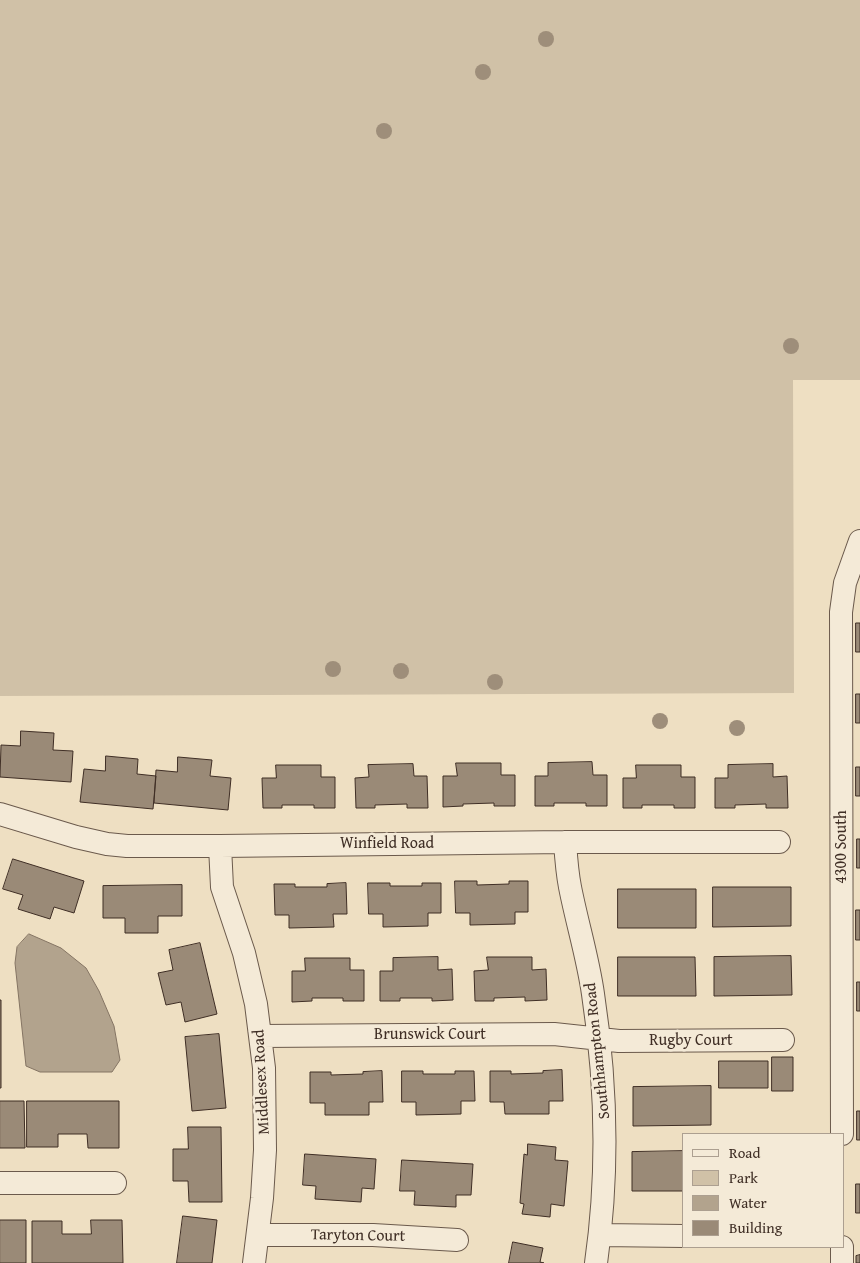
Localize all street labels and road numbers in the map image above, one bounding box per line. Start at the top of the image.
street label: 4300 South [832,810,852,884]
street label: Winfield Road [340,834,434,854]
street label: Southhampton Road [581,982,615,1120]
street label: Brunswick Court [374,1025,486,1045]
street label: Middlesex Road [250,1029,274,1135]
street label: Rugby Court [649,1031,733,1051]
street label: Taryton Court [311,1226,405,1246]

